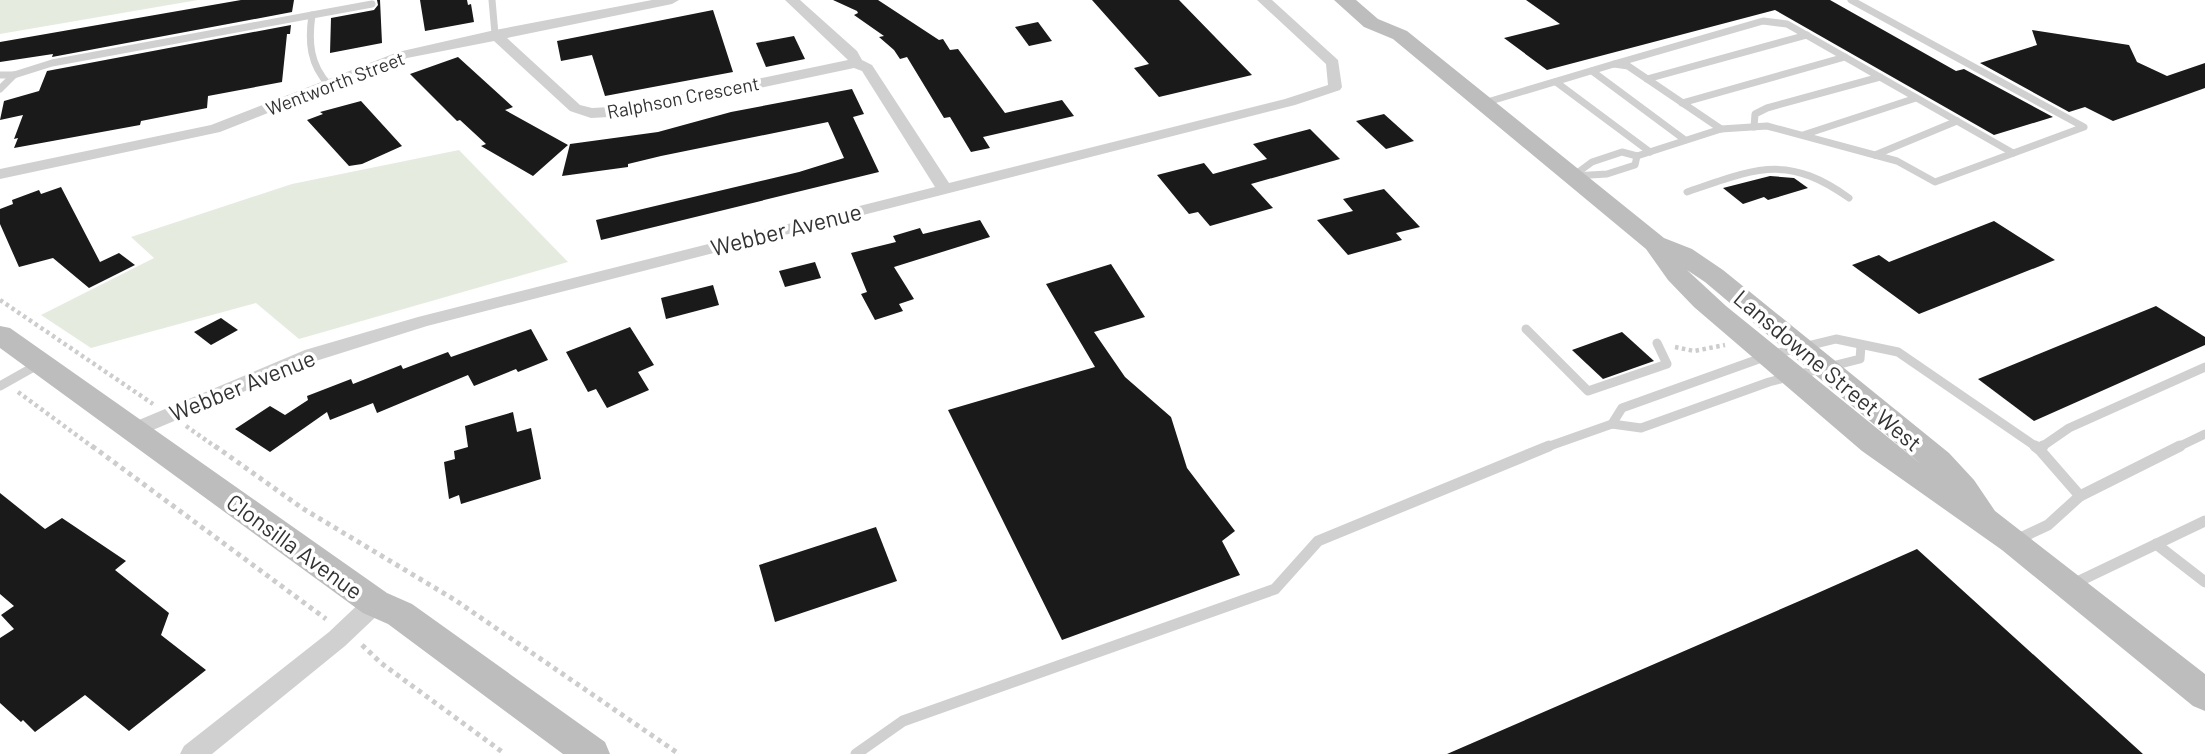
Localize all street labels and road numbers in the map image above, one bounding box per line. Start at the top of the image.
street label: Wentworth Street [262,46,408,120]
street label: Ralphson Crescent [605,71,761,123]
street label: Webber Avenue [708,197,864,261]
street label: Lansdowne Street West [1728,283,1928,457]
street label: Webber Avenue [165,343,319,427]
street label: Clonsilla Avenue [222,487,368,605]

